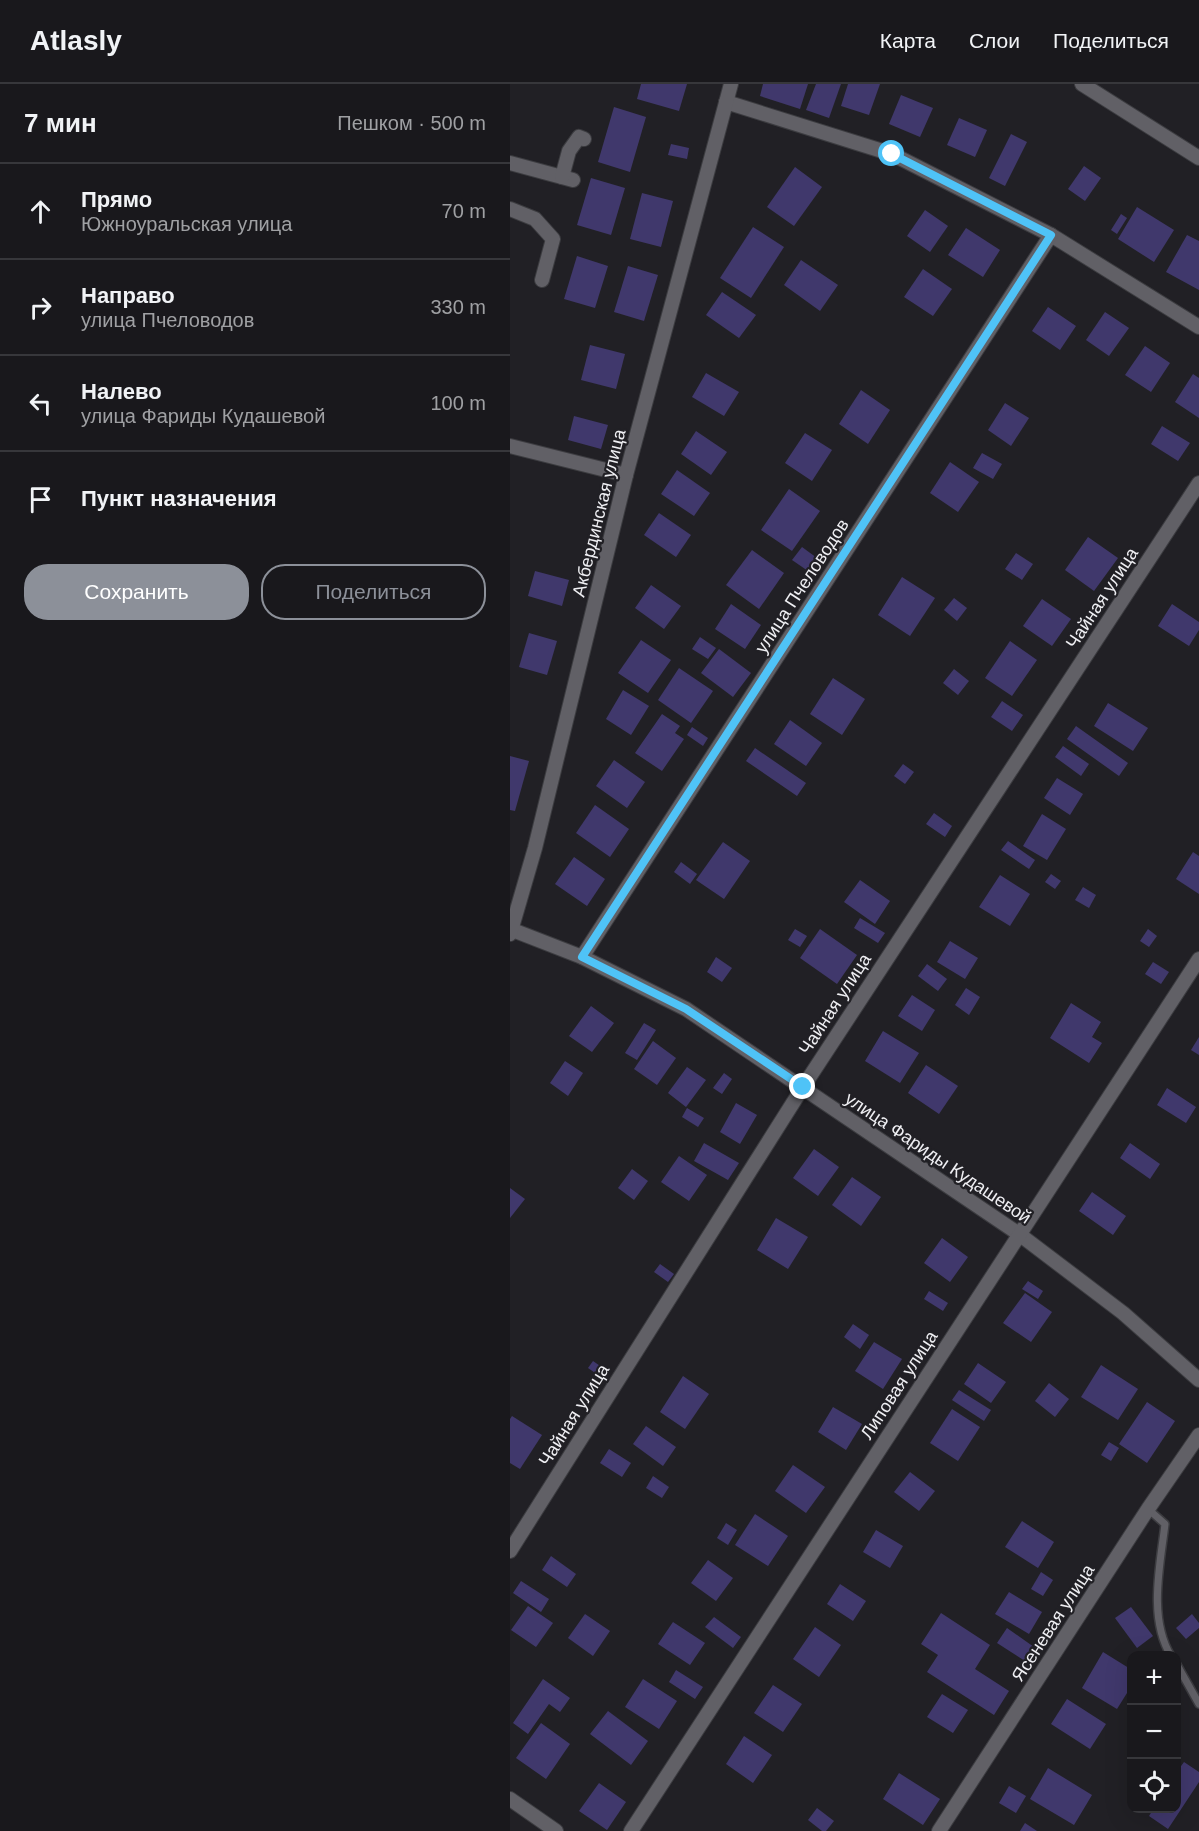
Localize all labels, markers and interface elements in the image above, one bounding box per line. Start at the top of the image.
text: Atlasly [30,25,122,56]
text: Карта [880,29,936,52]
text: Слои [969,29,1020,52]
text: Поделиться [1053,29,1169,52]
text: 7 мин [24,108,97,138]
text: Пешком · 500 m [337,112,486,134]
route start [878,140,904,166]
text: Прямо [81,187,152,212]
icon: ahead [24,195,57,228]
text: 70 m [442,200,486,222]
text: Южноуральская улица [81,213,292,235]
text: Направо [81,283,175,308]
icon: right [24,291,57,324]
text: 330 m [430,296,486,318]
text: улица Пчеловодов [81,309,254,331]
text: Налево [81,379,162,404]
icon: left [24,387,57,420]
text: 100 m [430,392,486,414]
text: улица Фариды Кудашевой [81,405,325,427]
street label: Акбердинская улица [568,426,630,599]
icon: arrive [24,483,57,516]
text: Пункт назначения [81,486,277,511]
street label: улица Пчеловодов [751,515,853,657]
street label: Чайная улица [1062,543,1143,652]
button: Сохранить [24,564,249,620]
button: Поделиться [261,564,486,620]
street label: Чайная улица [795,949,876,1058]
route end [789,1073,815,1099]
street label: улица Фариды Кудашевой [841,1088,1035,1228]
street label: Липовая улица [857,1326,942,1443]
street label: Чайная улица [535,1360,614,1470]
street label: Ясеневая улица [1008,1560,1099,1685]
map controls [1127,1651,1181,1813]
button: + [1127,1651,1181,1705]
button: − [1127,1705,1181,1759]
button: locate [1127,1759,1181,1813]

